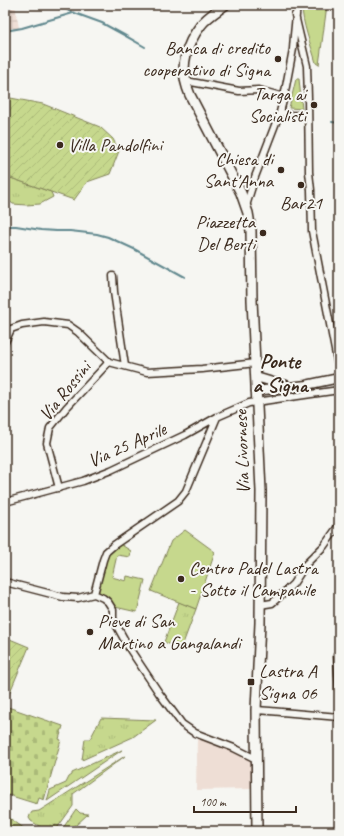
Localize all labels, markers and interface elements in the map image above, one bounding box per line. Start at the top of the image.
place label: Banca di credito cooperativo di Signa [142,36,272,82]
marker: Banca di credito cooperativo di Signa [273,54,283,64]
place label: Targa ai Socialisti [249,82,308,128]
marker: Targa ai Socialisti [309,100,319,110]
place label: Villa Pandolfini [68,133,165,157]
marker: Villa Pandolfini [55,140,65,150]
place label: Chiesa di Sant'Anna [204,147,275,193]
marker: Chiesa di Sant'Anna [276,165,286,175]
marker: Bar21 [296,180,306,190]
place label: Bar21 [280,191,324,215]
place label: Piazzetta Del Berti [196,210,257,256]
marker: Piazzetta Del Berti [258,228,268,238]
district label: Ponte a Signa [252,348,310,398]
street label: Via Rossini [34,354,98,426]
street label: Via Livornese [228,408,255,494]
street label: Via 25 Aprile [84,416,172,473]
place label: Centro Padel Lastra - Sotto il Campanile [189,556,320,602]
marker: Centro Padel Lastra - Sotto il Campanile [176,574,186,584]
place label: Pieve di San Martino a Gangalandi [98,609,243,655]
marker: Pieve di San Martino a Gangalandi [85,627,95,637]
place label: Lastra A Signa 06 [259,659,318,705]
marker: Lastra A Signa 06 [246,677,256,687]
scale bar [194,788,296,814]
text: 100 m [200,794,227,810]

